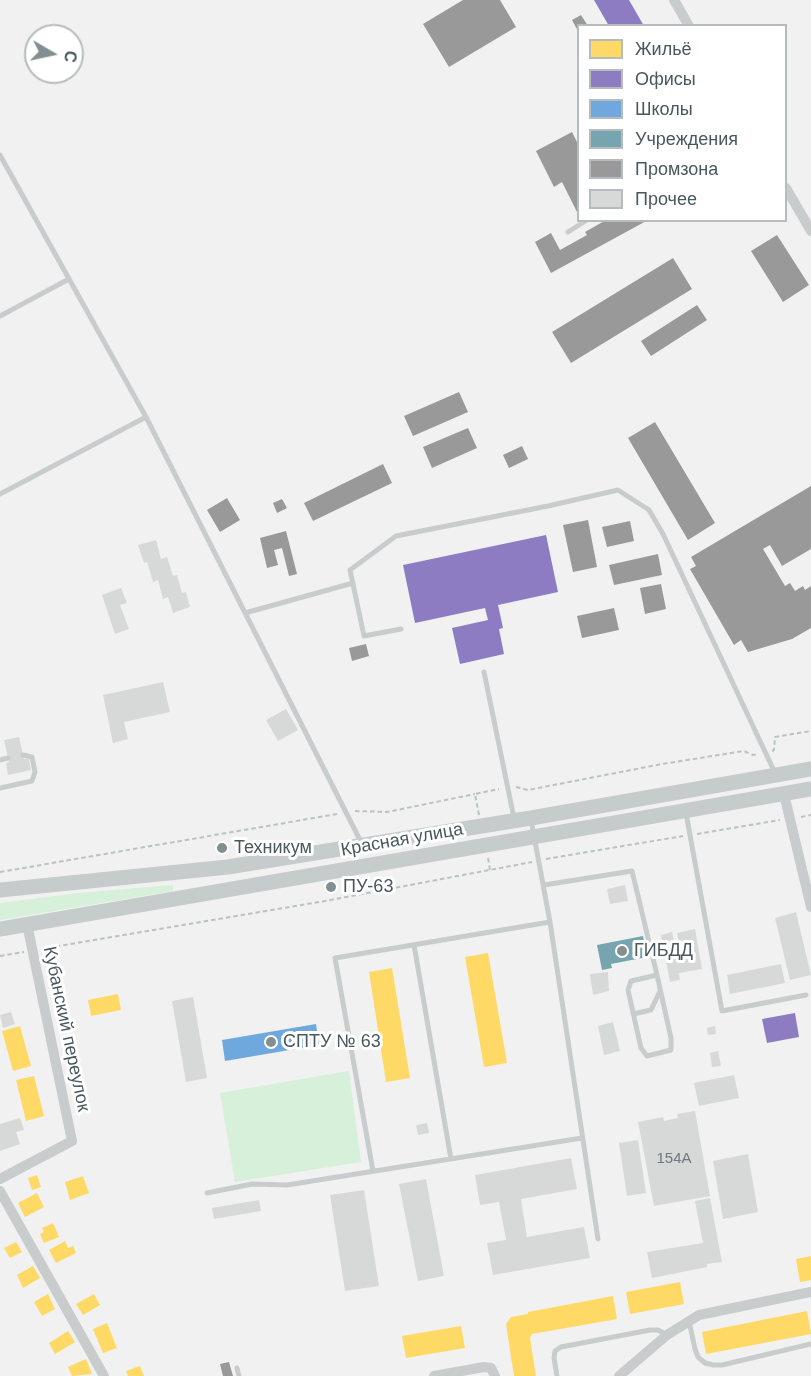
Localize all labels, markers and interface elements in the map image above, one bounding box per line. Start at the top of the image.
north arrow [24,24,84,84]
legend [577,24,787,222]
text: Жильё [635,39,692,59]
text: С [61,50,80,64]
text: Офисы [635,69,696,89]
text: Школы [635,99,693,119]
text: Учреждения [635,129,738,149]
text: Промзона [635,159,718,179]
text: Прочее [635,189,697,209]
street label: Красная улица [339,819,465,861]
place label: Техникум [234,837,312,859]
marker: Техникум [215,841,229,855]
place label: ПУ-63 [343,876,393,898]
marker: ПУ-63 [324,880,338,894]
place label: ГИБДД [634,940,693,962]
street label: Кубанский переулок [38,944,94,1114]
marker: ГИБДД [615,944,629,958]
place label: СПТУ № 63 [283,1031,381,1053]
marker: СПТУ № 63 [264,1035,278,1049]
house number: 154А [656,1150,692,1168]

